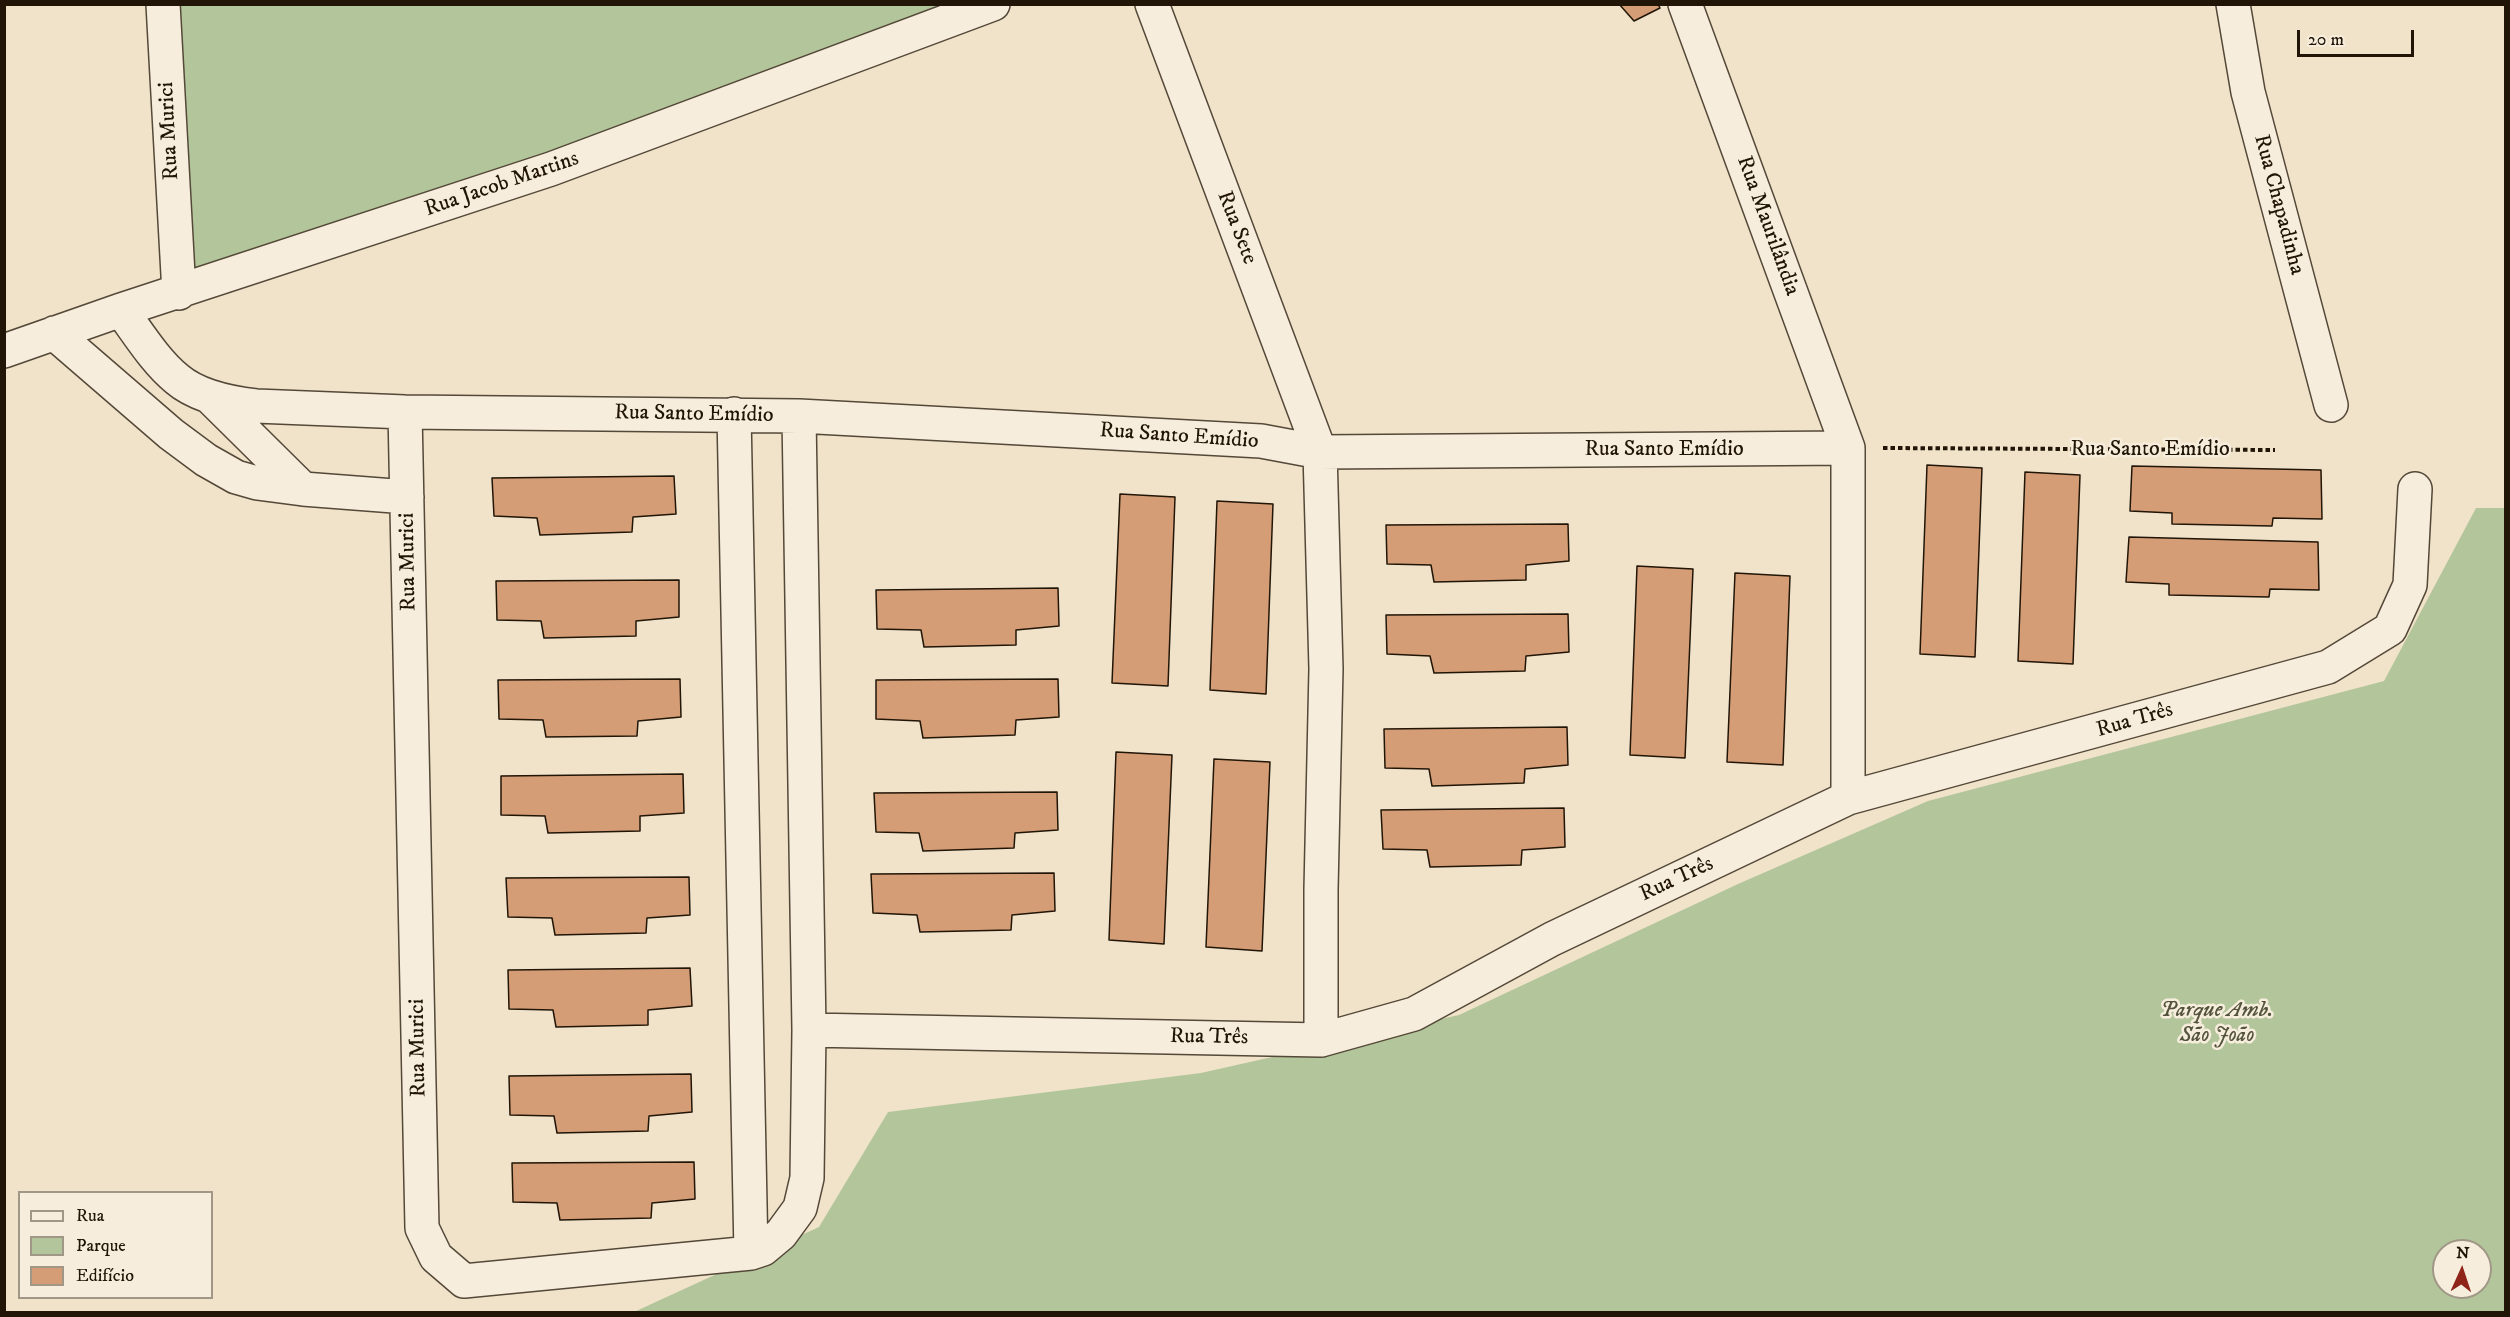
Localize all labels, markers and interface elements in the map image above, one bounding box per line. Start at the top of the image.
scale bar [2300,18,2417,56]
text: 20 m [2308,29,2344,51]
street label: Rua Murici [154,81,186,181]
street label: Rua Chapadinha [2247,132,2309,278]
street label: Rua Jacob Martins [421,146,583,224]
street label: Rua Maurilândia [1730,153,1804,299]
street label: Rua Sete [1210,188,1262,268]
street label: Rua Santo Emídio [614,400,774,430]
street label: Rua Santo Emídio [1099,418,1259,456]
street label: Rua Santo Emídio [1584,437,1744,463]
street label: Rua Santo Emídio [2070,437,2230,463]
street label: Rua Murici [395,512,423,612]
street label: Rua Três [2094,698,2176,744]
street label: Rua Três [1636,851,1718,909]
street label: Rua Murici [405,998,433,1098]
park label: Parque Amb. São João [2161,998,2273,1050]
street label: Rua Três [1170,1024,1248,1052]
legend [18,1191,213,1299]
text: Rua [76,1205,104,1227]
text: Parque [76,1235,126,1257]
north arrow [2432,1239,2492,1299]
text: N [2456,1243,2470,1263]
text: Edifício [76,1265,134,1287]

